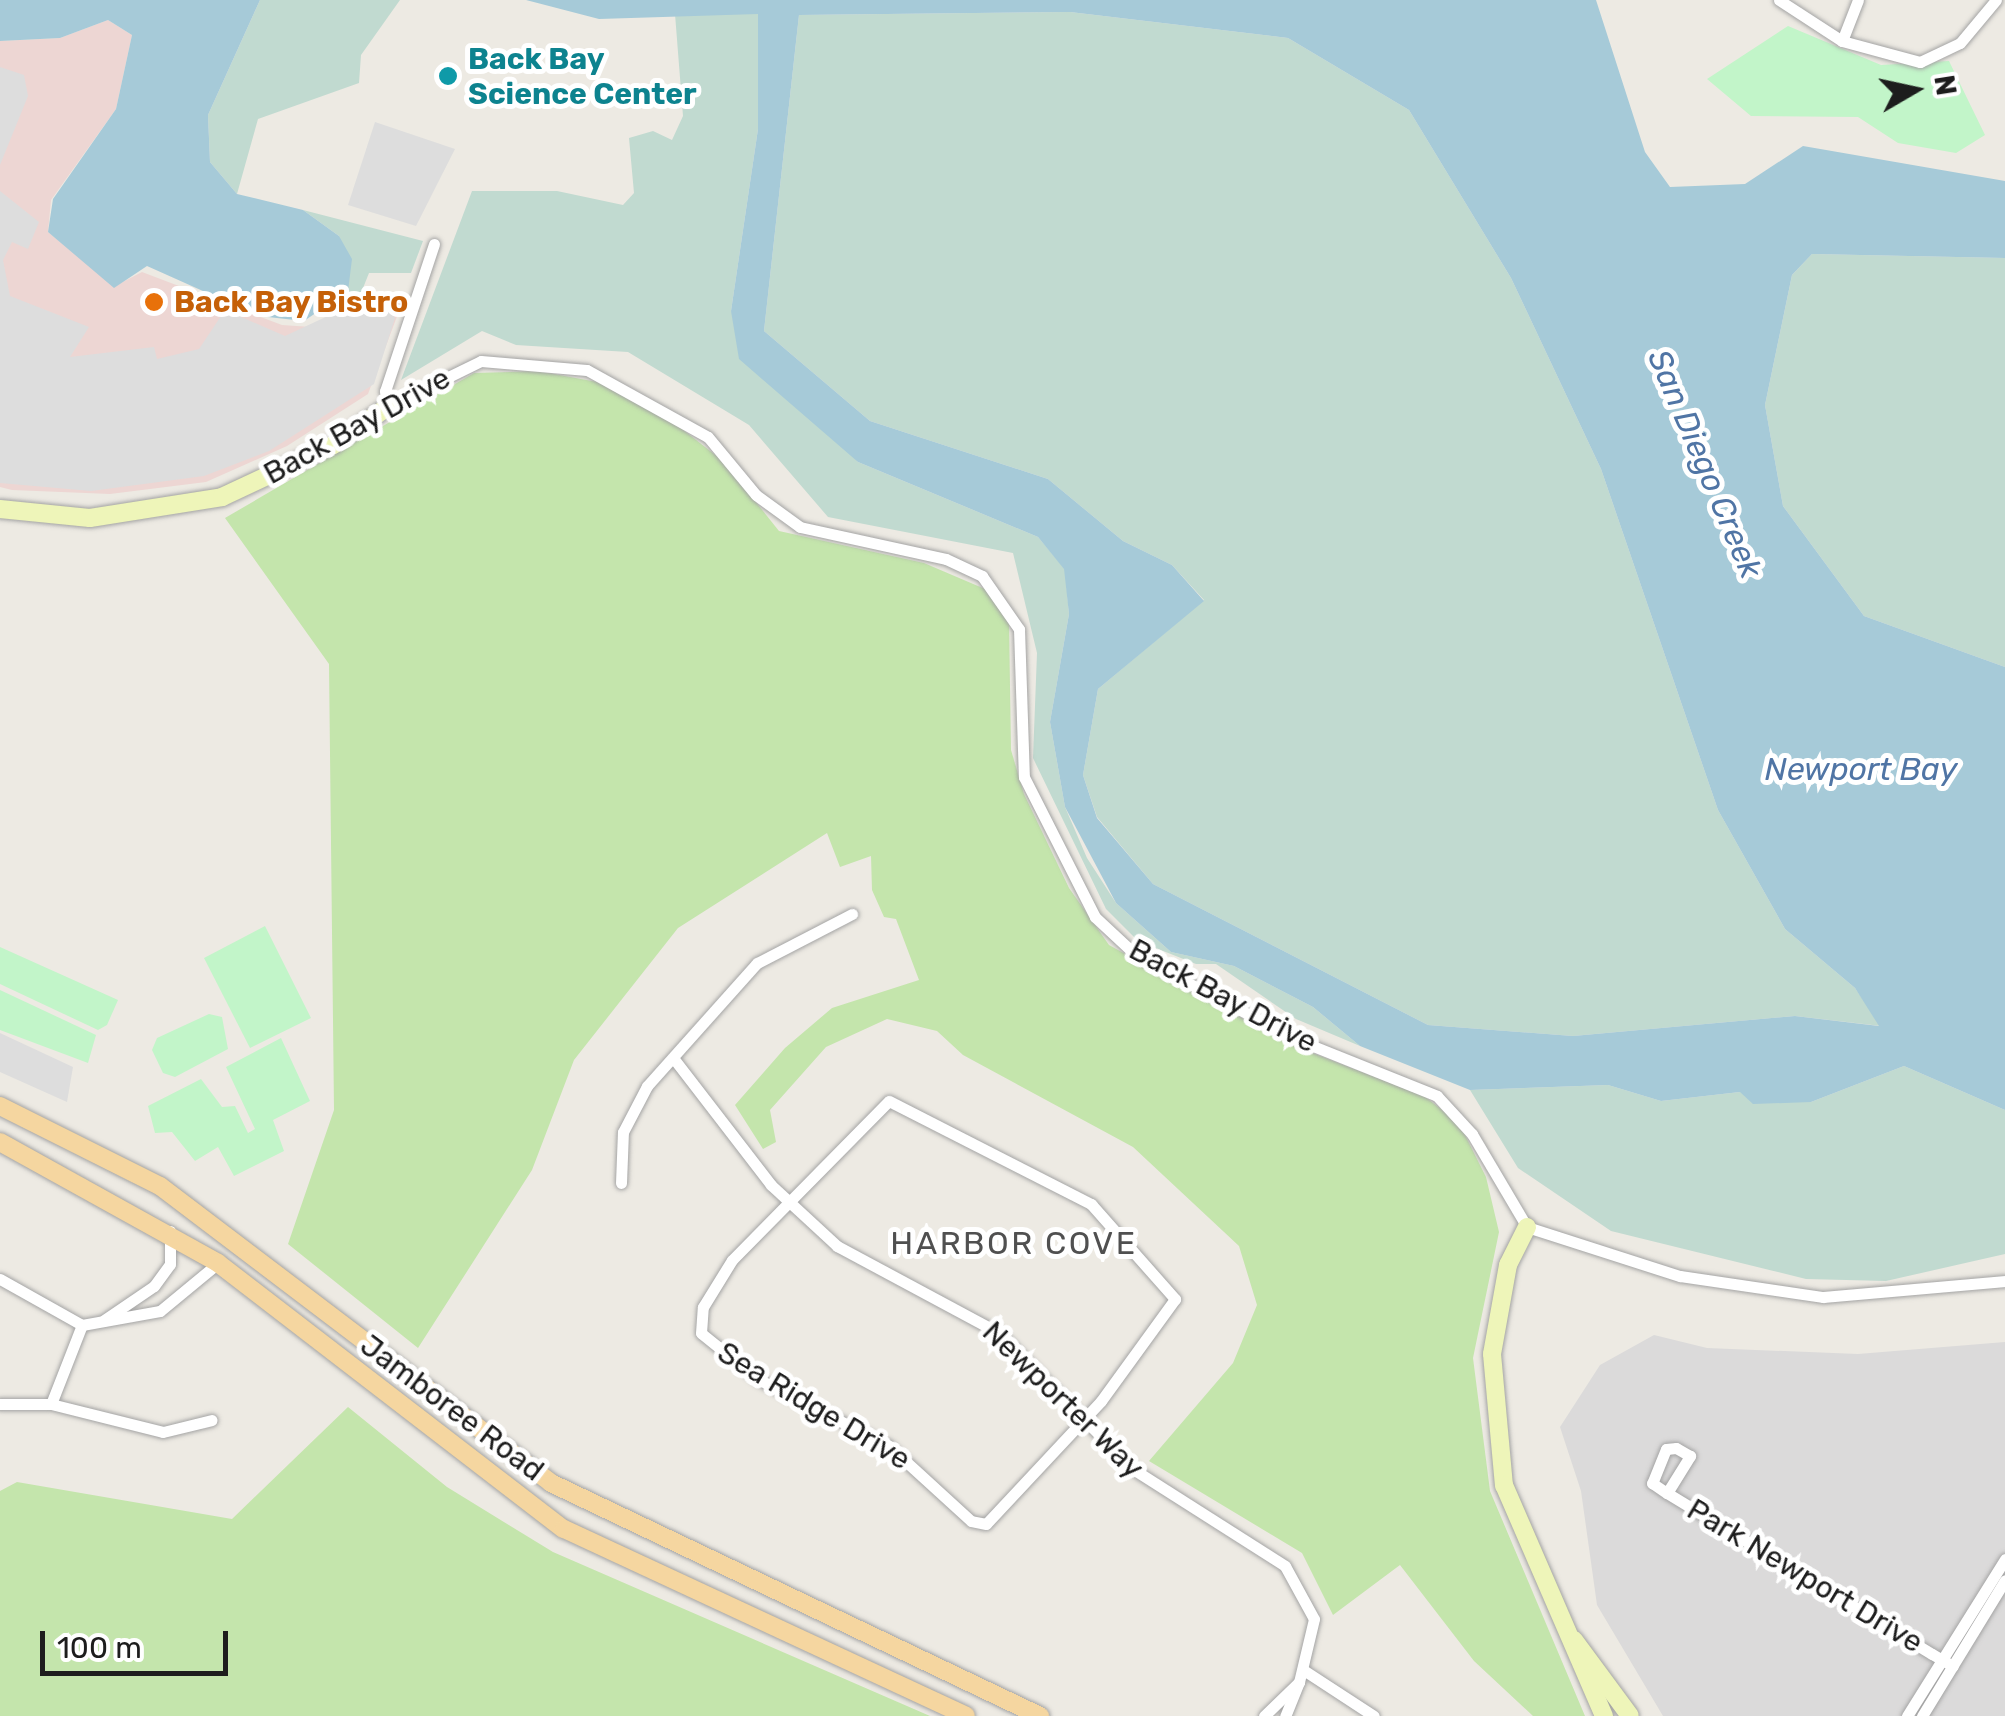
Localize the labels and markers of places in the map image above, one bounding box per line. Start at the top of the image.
place label: Back Bay Science Center [468,41,697,112]
marker: Back Bay Science Center [437,65,459,87]
place label: Back Bay Bistro [174,284,409,320]
marker: Back Bay Bistro [143,291,165,313]

